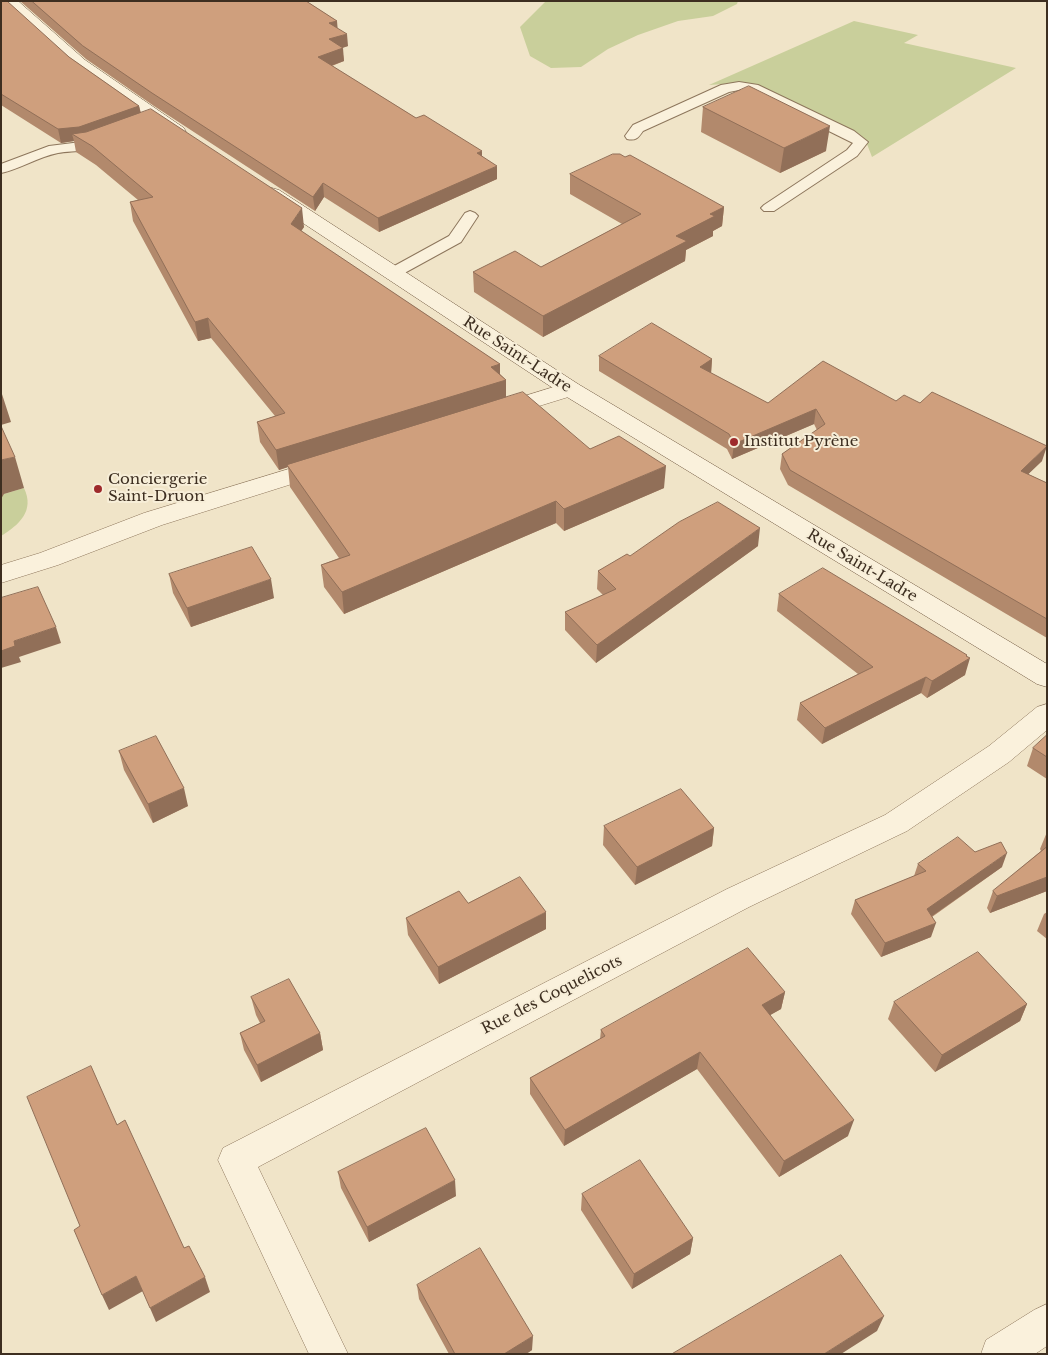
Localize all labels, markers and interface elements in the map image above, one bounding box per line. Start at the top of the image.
street label: Rue Saint-Ladre [459,313,575,397]
place label: Institut Pyrène [744,433,858,451]
marker: Institut Pyrène [728,436,740,448]
place label: Conciergerie Saint-Druon [108,471,207,506]
marker: Conciergerie Saint-Druon [92,483,104,495]
street label: Rue Saint-Ladre [804,526,920,606]
street label: Rue des Coquelicots [479,952,625,1038]

